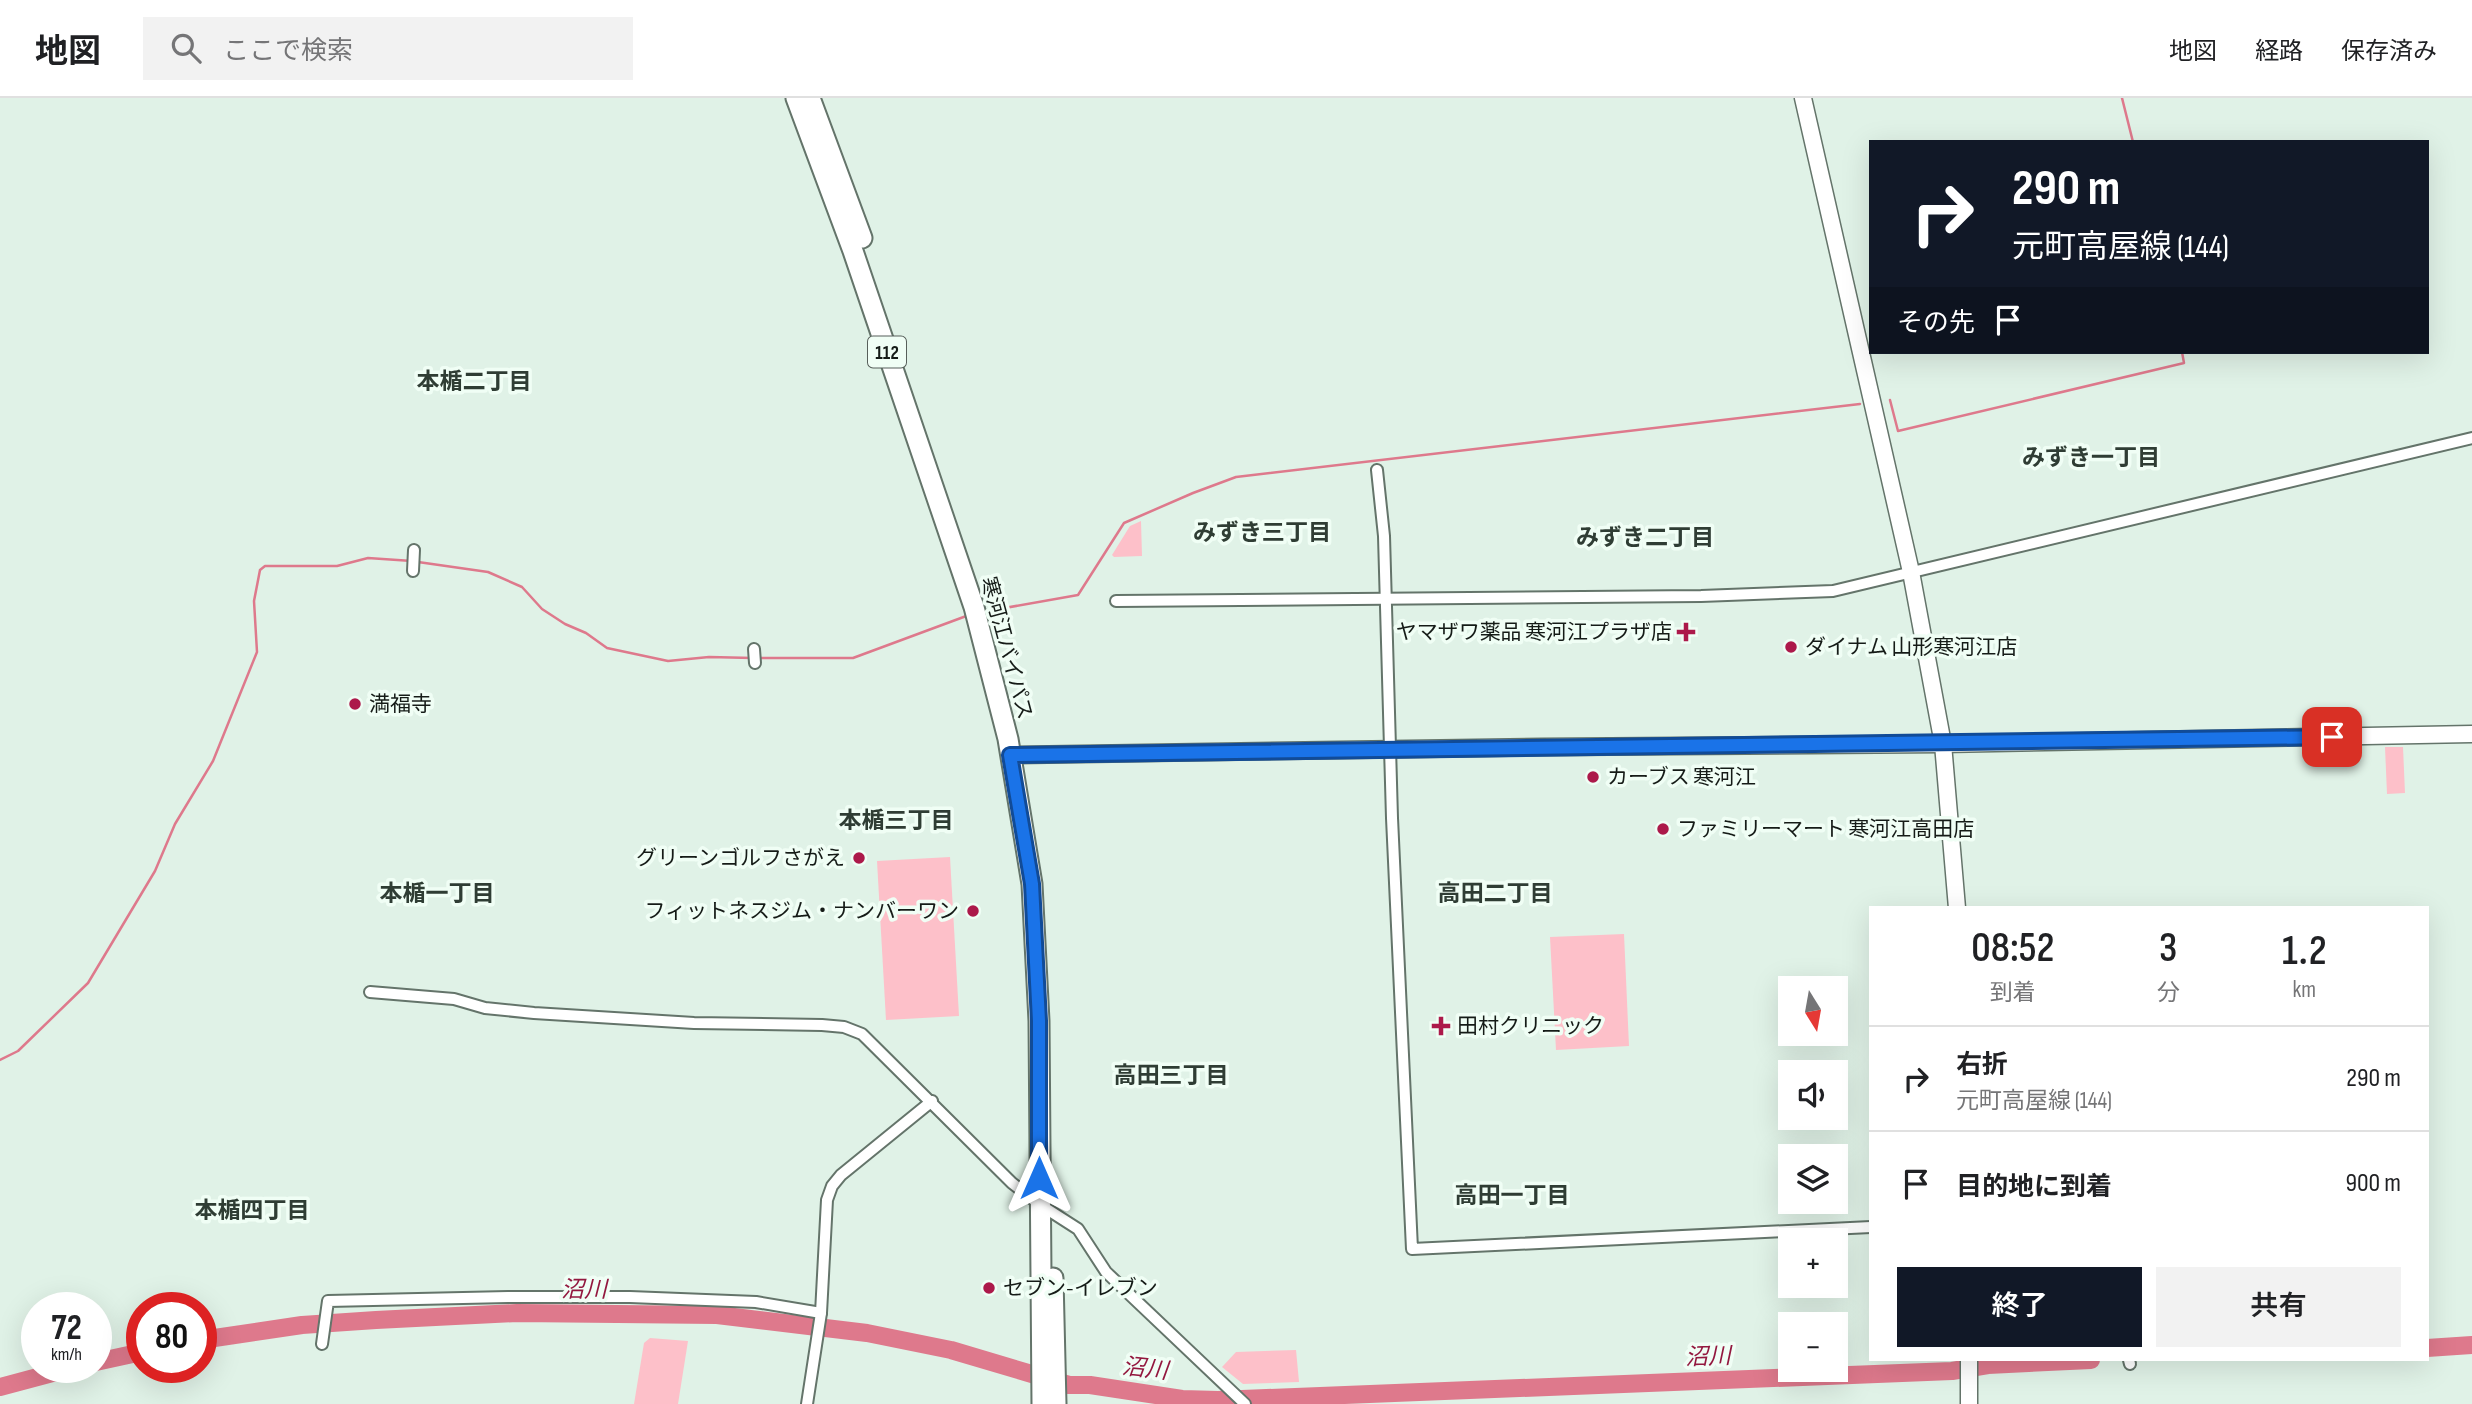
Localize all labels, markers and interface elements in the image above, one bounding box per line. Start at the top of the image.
search box [143,17,633,80]
icon: search [167,29,205,67]
text: 地図 [35,32,101,72]
text: ここで検索 [223,36,353,67]
text: 地図 [2169,37,2217,66]
text: 経路 [2255,37,2303,66]
text: 保存済み [2341,37,2437,66]
text: 290 m [2012,160,2120,219]
icon: right [1897,168,1988,259]
text: 元町高屋線 (144) [2012,228,2229,267]
icon: arrive [1989,301,2027,339]
text: その先 [1897,308,1975,339]
road number: 112 [868,336,906,368]
district label: 本楯二丁目 [417,368,532,396]
district label: みずき一丁目 [2022,444,2160,472]
district label: みずき三丁目 [1193,519,1331,547]
district label: みずき二丁目 [1576,524,1714,552]
street label: 寒河江バイパス [975,574,1038,722]
place label: ヤマザワ薬品 寒河江プラザ店 [1396,620,1672,645]
marker: ヤマザワ薬品 寒河江プラザ店 [1678,624,1694,640]
place label: ダイナム 山形寒河江店 [1805,635,2017,660]
marker: ダイナム 山形寒河江店 [1783,639,1799,655]
place label: 満福寺 [369,692,432,717]
marker: 満福寺 [347,696,363,712]
pin [2302,707,2362,767]
icon: arrive [2313,718,2351,756]
place label: カーブス 寒河江 [1607,765,1756,790]
marker: カーブス 寒河江 [1585,769,1601,785]
district label: 本楯三丁目 [839,807,954,835]
place label: ファミリーマート 寒河江高田店 [1677,817,1974,842]
marker: ファミリーマート 寒河江高田店 [1655,821,1671,837]
place label: グリーンゴルフさがえ [636,846,845,871]
marker: グリーンゴルフさがえ [851,850,867,866]
district label: 本楯一丁目 [380,880,495,908]
district label: 高田二丁目 [1438,880,1553,908]
place label: フィットネスジム・ナンバーワン [644,899,959,924]
marker: フィットネスジム・ナンバーワン [965,903,981,919]
text: 08:52 [1971,923,2054,974]
text: 3 [2159,923,2177,974]
text: 1.2 [2282,926,2327,977]
north arrow [1778,976,1848,1046]
map controls [1778,976,1848,1382]
text: km [2293,976,2316,1004]
text: 到着 [1990,979,2036,1007]
text: 分 [2157,979,2180,1007]
place label: 田村クリニック [1457,1014,1604,1039]
marker: 田村クリニック [1431,1016,1451,1036]
text: 右折 [1956,1050,2008,1081]
button: sound [1778,1060,1848,1130]
icon: right [1897,1060,1935,1098]
district label: 高田三丁目 [1114,1062,1229,1090]
text: 290 m [2346,1063,2401,1094]
text: 元町高屋線 (144) [1956,1087,2112,1115]
position arrow [1002,1141,1076,1215]
button: layers [1778,1144,1848,1214]
icon: arrive [1897,1165,1935,1203]
text: 900 m [2345,1168,2401,1199]
text: 目的地に到着 [1956,1172,2112,1203]
district label: 高田一丁目 [1455,1182,1570,1210]
district label: 本楯四丁目 [195,1197,310,1225]
button: + [1778,1228,1848,1298]
button: 終了 [1897,1267,2142,1347]
button: 共有 [2156,1267,2401,1347]
water label: 沼川 [561,1276,610,1304]
place label: セブン-イレブン [1003,1276,1158,1301]
marker: セブン-イレブン [981,1280,997,1296]
speed limit sign: 80 [126,1292,217,1383]
text: 72 [51,1307,82,1350]
button: − [1778,1312,1848,1382]
water label: 沼川 [1685,1342,1735,1372]
text: km/h [51,1344,82,1365]
water label: 沼川 [1121,1353,1172,1386]

